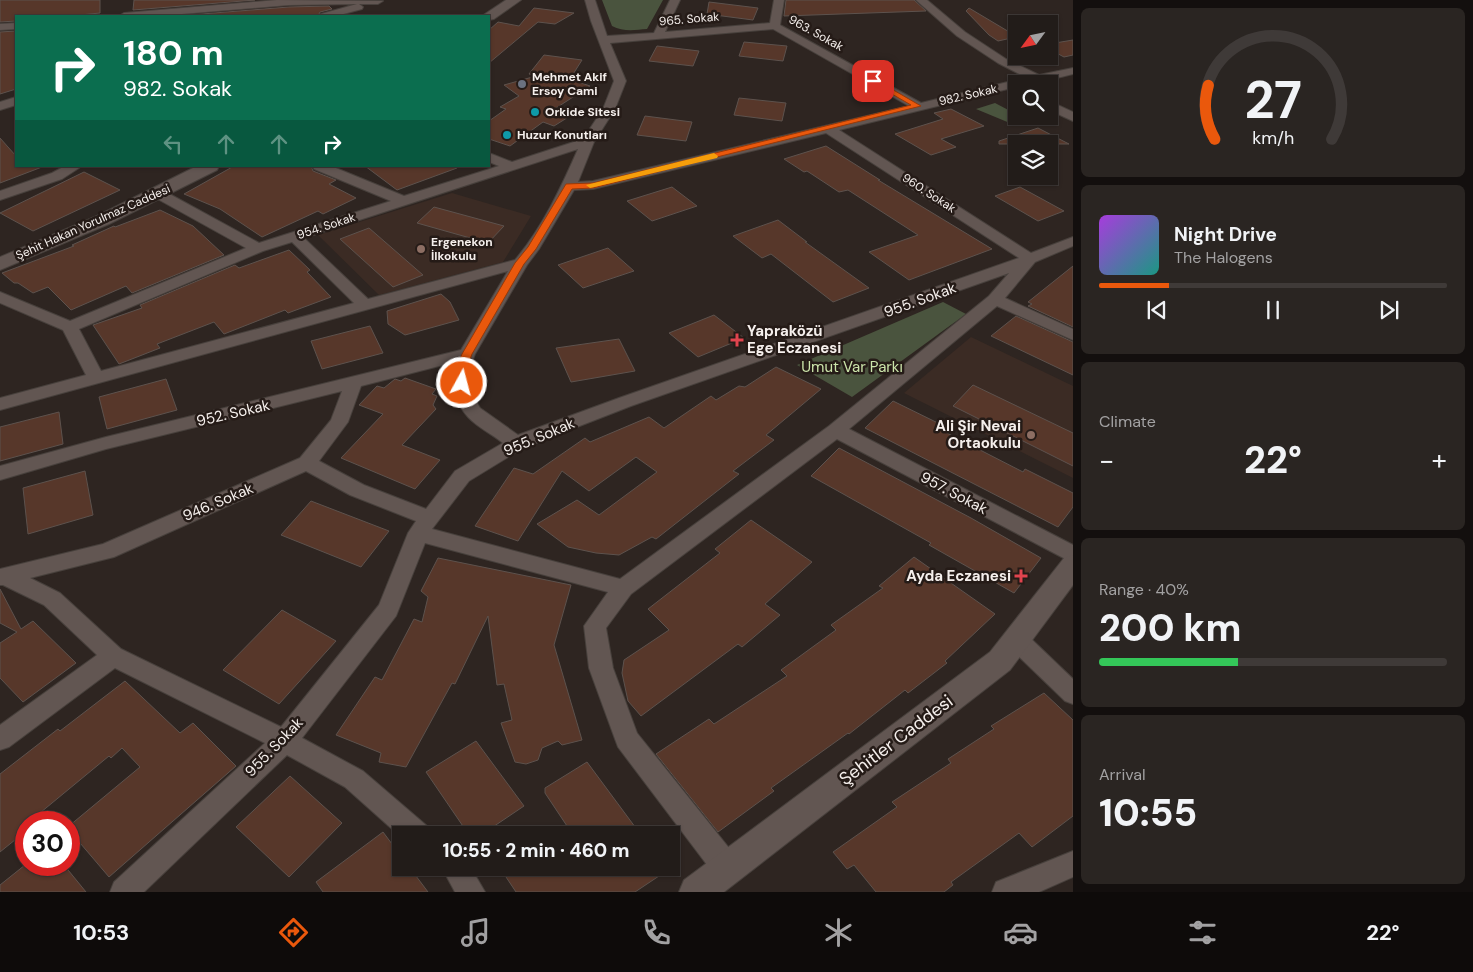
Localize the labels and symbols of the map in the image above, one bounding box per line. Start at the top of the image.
street label: 965. Sokak [658,8,720,30]
street label: 963. Sokak [786,11,846,55]
north arrow [1008,15,1058,65]
pin [852,60,894,102]
place label: Mehmet Akif Ersoy Cami [532,69,607,99]
marker: Mehmet Akif Ersoy Cami [516,78,528,90]
street label: 982. Sokak [937,81,999,109]
place label: Orkide Sitesi [545,104,620,120]
marker: Orkide Sitesi [529,106,541,118]
place label: Huzur Konutları [517,127,607,143]
marker: Huzur Konutları [501,129,513,141]
street label: 960. Sokak [899,170,959,216]
street label: Şehit Hakan Yorulmaz Caddesi [13,181,173,263]
street label: 954. Sokak [295,209,357,243]
place label: Ergenekon İlkokulu [431,234,493,264]
marker: Ergenekon İlkokulu [415,243,427,255]
street label: 955. Sokak [881,278,959,322]
place label: Yapraközü Ege Eczanesi [747,321,841,358]
marker: Yapraközü Ege Eczanesi [731,334,743,346]
position arrow [435,356,487,408]
park label: Umut Var Parkı [801,357,903,377]
street label: 952. Sokak [194,395,272,431]
street label: 955. Sokak [500,413,578,461]
place label: Ali Şir Nevai Ortaokulu [935,416,1021,453]
marker: Ali Şir Nevai Ortaokulu [1025,429,1037,441]
street label: 957. Sokak [917,467,991,519]
street label: 946. Sokak [180,478,257,526]
place label: Ayda Eczanesi [906,566,1011,586]
marker: Ayda Eczanesi [1015,570,1027,582]
street label: Şehitler Caddesi [834,689,958,791]
street label: 955. Sokak [241,713,308,781]
speed limit sign: 30 [15,811,80,876]

